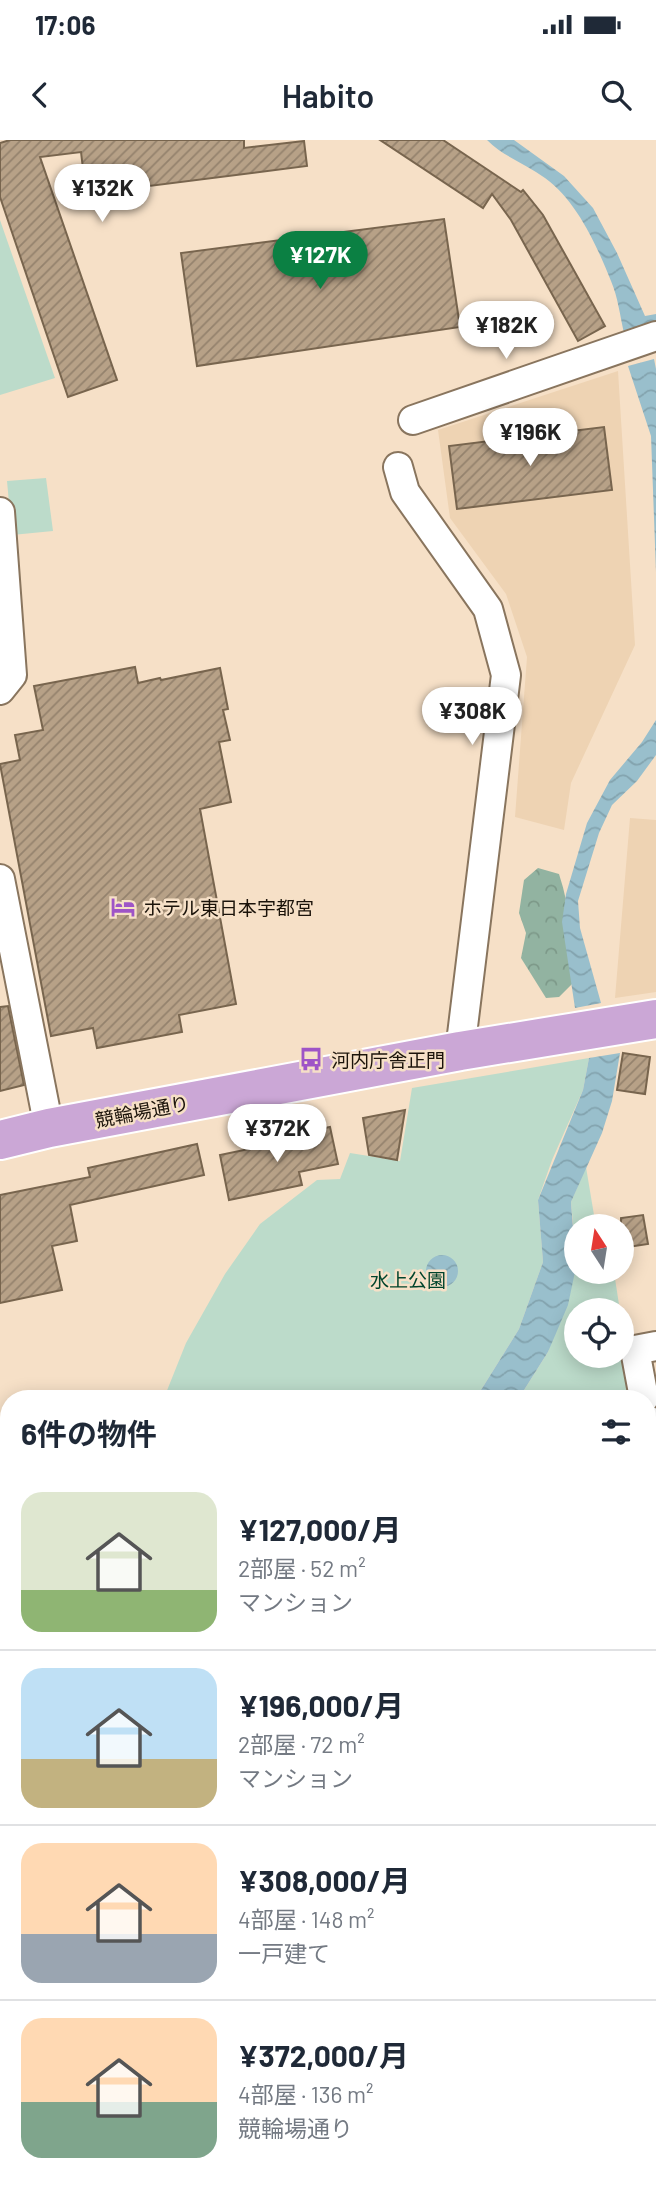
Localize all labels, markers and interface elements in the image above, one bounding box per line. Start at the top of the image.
text: 17:06 [35,9,95,40]
icon: back [21,76,59,114]
text: Habito [282,76,374,114]
icon: search [597,76,635,114]
pin: ¥132K [53,164,151,224]
text: ¥132K [70,173,134,201]
pin: ¥127K [271,232,369,291]
text: ¥127K [289,240,351,268]
pin: ¥182K [457,302,555,361]
text: ¥182K [474,310,538,338]
pin: ¥196K [481,408,579,468]
text: ¥196K [499,417,561,445]
pin: ¥308K [423,688,521,747]
text: ¥308K [438,696,506,724]
hotel icon: ホテル東日本宇都宮 [109,893,137,921]
place label: ホテル東日本宇都宮 [143,896,314,919]
bus stop icon: 河内庁舎正門 [297,1045,325,1073]
place label: 河内庁舎正門 [331,1048,445,1071]
street label: 競輪場通り [93,1091,191,1131]
pin: ¥372K [228,1104,326,1164]
text: ¥372K [244,1113,310,1141]
north arrow [564,1214,634,1284]
map controls [564,1214,634,1368]
park label: 水上公園 [370,1268,446,1291]
button: locate [564,1298,634,1368]
icon: filters [597,1413,635,1451]
text: 6件の物件 [21,1415,157,1451]
text: ¥127,000/月 [238,1511,402,1547]
icon: home [77,1520,161,1604]
text: 2部屋 · 52 m² [238,1554,366,1582]
text: マンション [238,1588,353,1616]
text: ¥196,000/月 [238,1687,404,1723]
icon: home [77,1696,161,1780]
text: 2部屋 · 72 m² [238,1730,365,1758]
text: マンション [238,1764,353,1792]
text: ¥308,000/月 [238,1862,411,1898]
icon: home [77,1871,161,1955]
text: 4部屋 · 148 m² [238,1905,375,1933]
text: 一戸建て [238,1939,330,1967]
text: ¥372,000/月 [238,2037,409,2073]
icon: home [77,2046,161,2130]
text: 4部屋 · 136 m² [238,2080,374,2108]
text: 競輪場通り [238,2114,353,2142]

